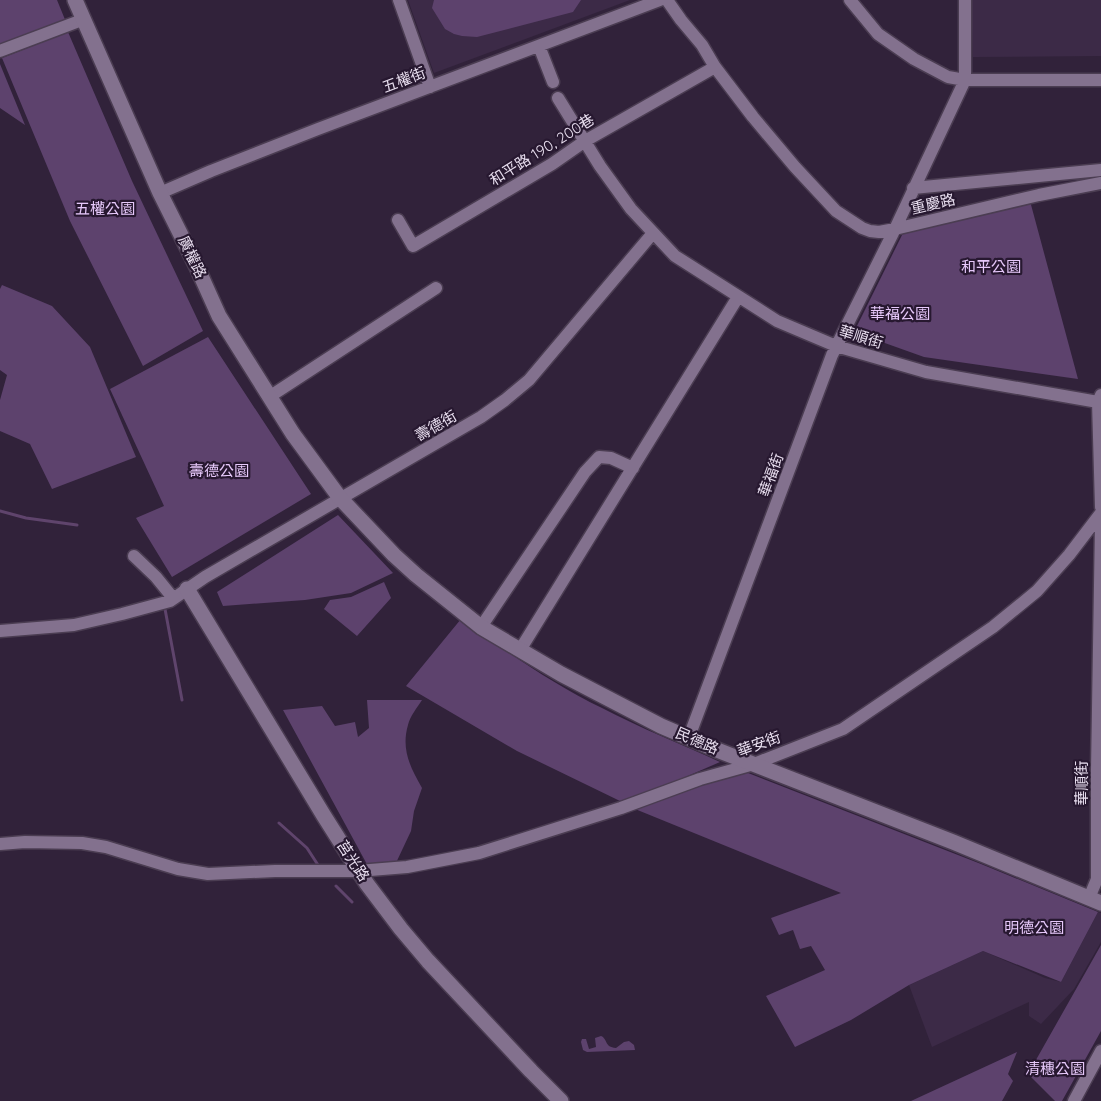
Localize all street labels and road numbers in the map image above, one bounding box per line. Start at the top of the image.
street label: 五權街 [379,63,428,96]
street label: 和平路 190, 200巷 [486,110,598,189]
street label: 重慶路 [909,189,957,218]
street label: 廣權路 [174,232,211,281]
street label: 華順街 [837,321,885,352]
street label: 壽德街 [412,406,460,445]
street label: 華福街 [754,450,787,499]
street label: 民德路 [673,723,722,758]
street label: 華安街 [734,727,783,760]
street label: 華順街 [1072,760,1091,806]
street label: 莒光路 [333,837,374,885]

